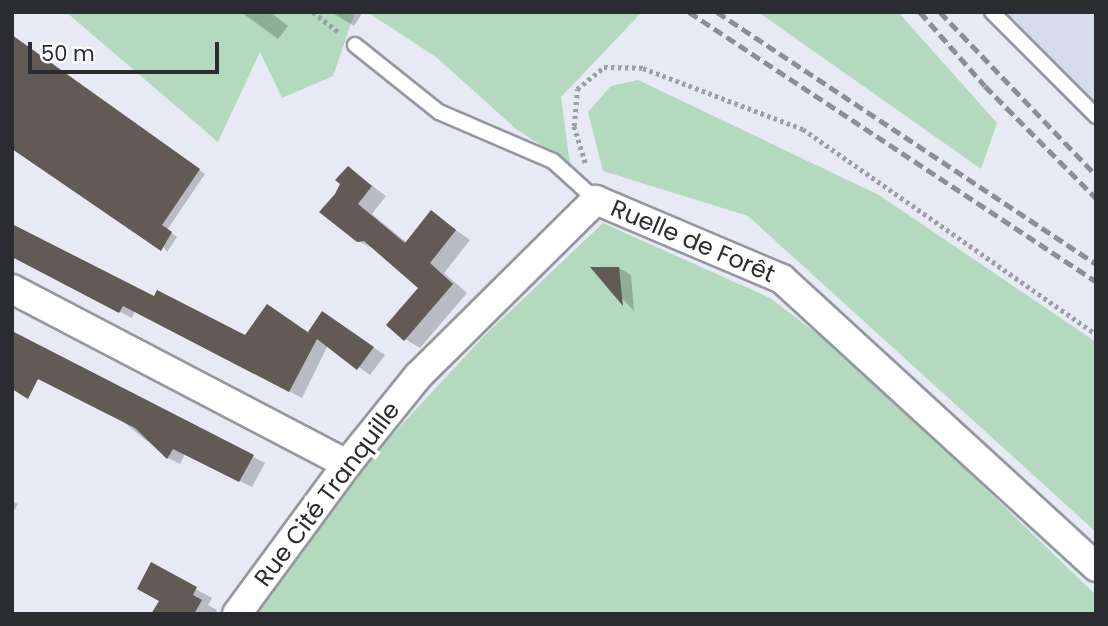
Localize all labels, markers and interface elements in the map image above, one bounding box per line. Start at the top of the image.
scale bar [32,28,222,72]
text: 50 m [41,39,95,68]
street label: Ruelle de Forêt [607,193,779,289]
street label: Rue Cité Tranquille [248,396,406,592]

